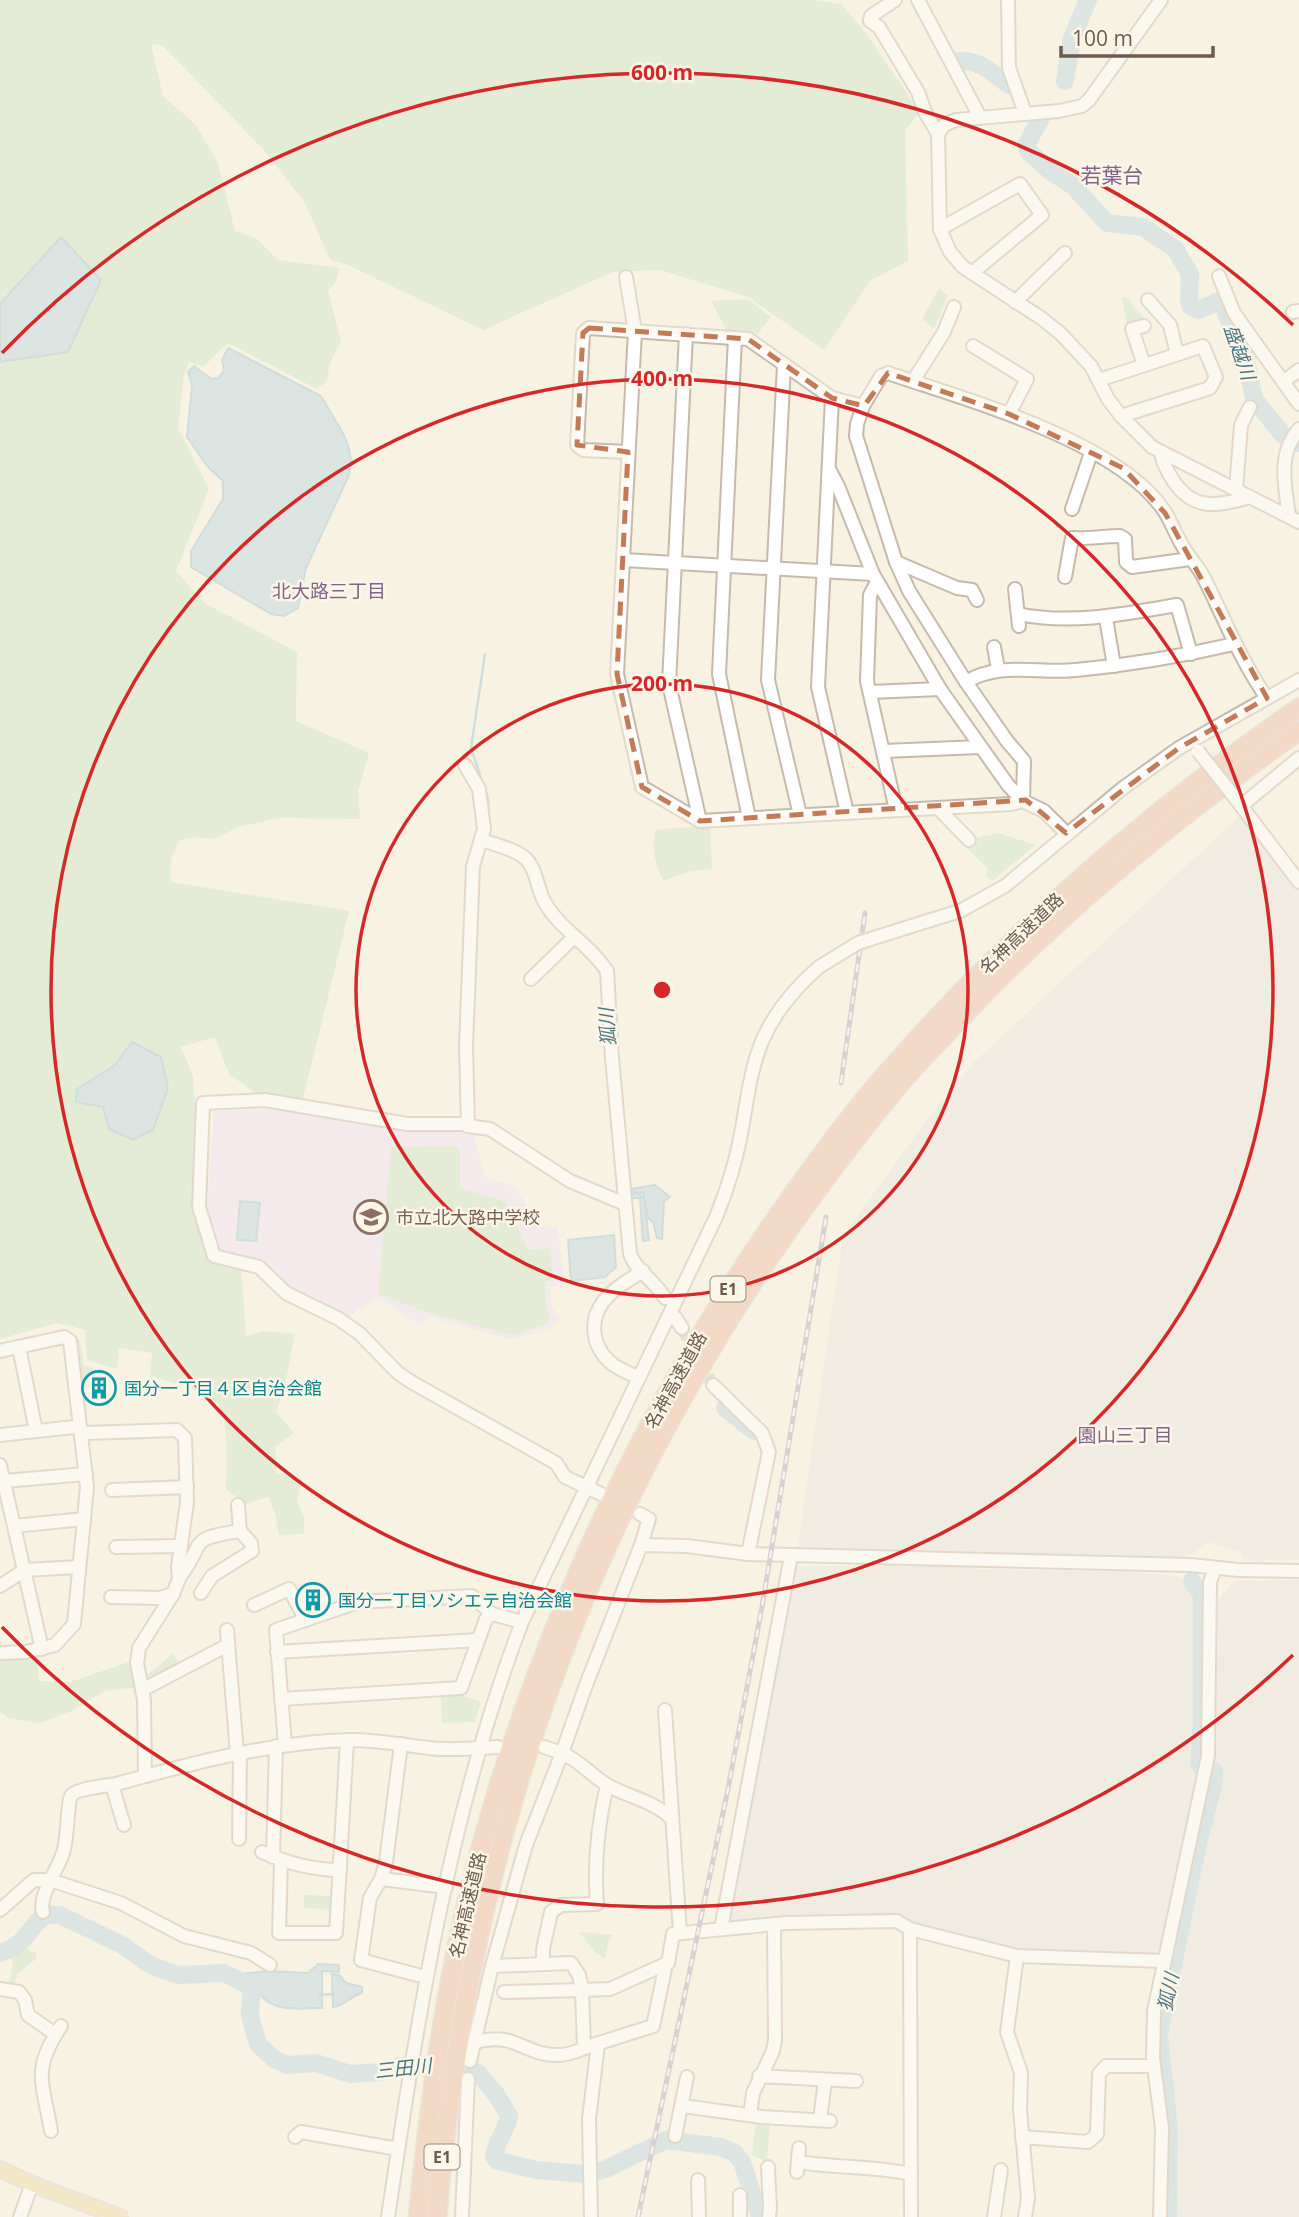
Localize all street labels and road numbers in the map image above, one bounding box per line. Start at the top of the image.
street label: 名神高速道路 [974,887,1068,979]
road number: E1 [710,1276,746,1302]
street label: 名神高速道路 [638,1327,712,1433]
street label: 名神高速道路 [443,1850,491,1960]
road number: E1 [424,2144,460,2170]

